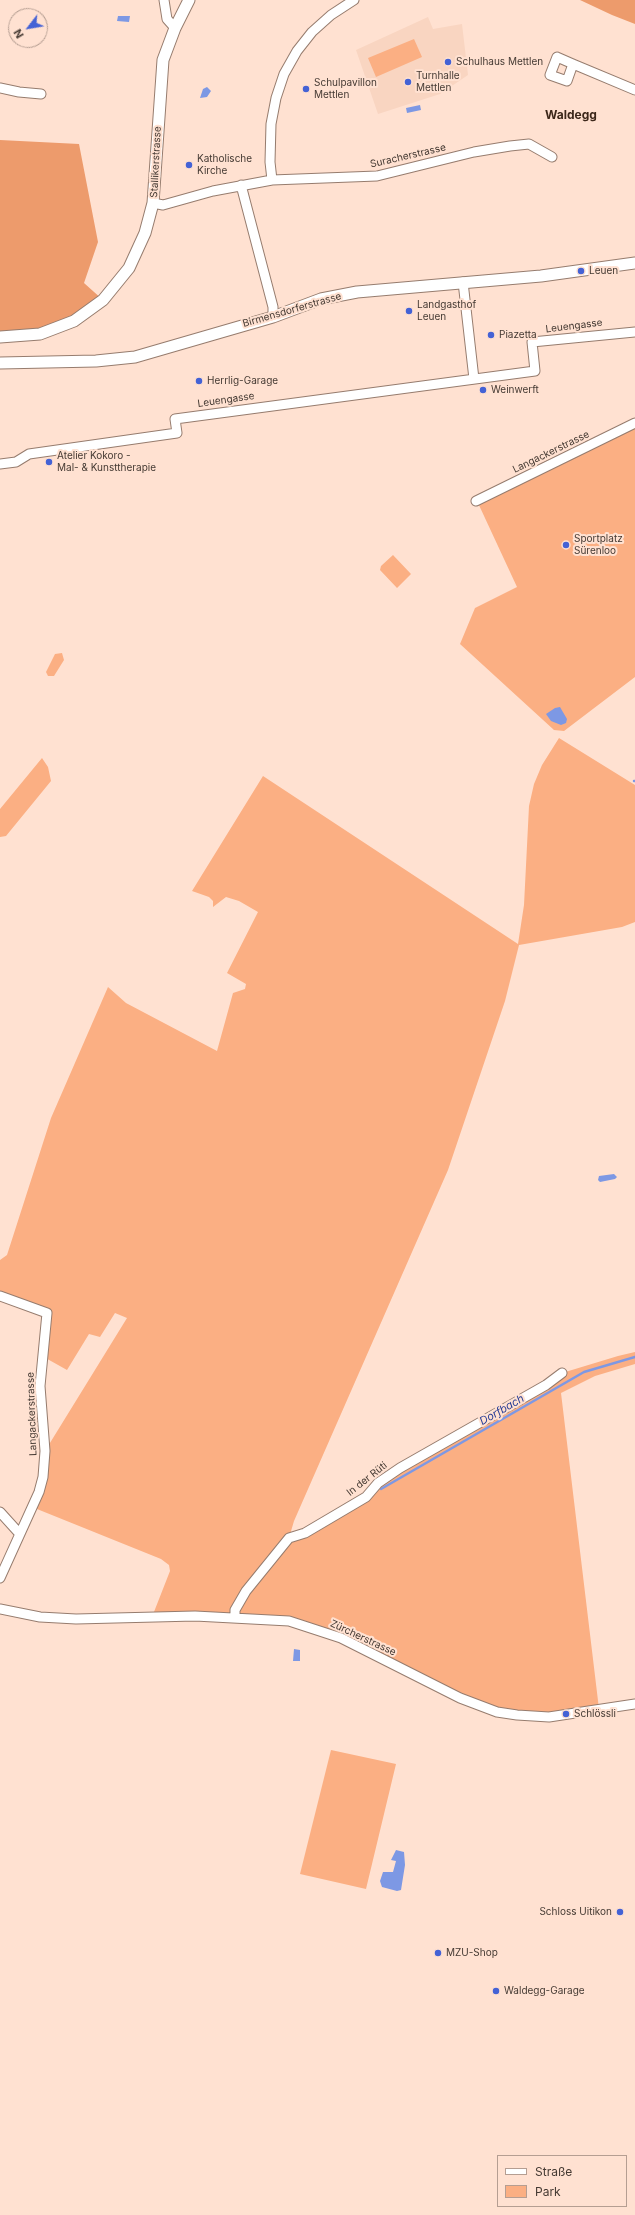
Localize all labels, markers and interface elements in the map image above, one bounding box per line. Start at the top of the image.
north arrow [8,8,48,48]
text: N [10,26,27,41]
place label: Schulhaus Mettlen [456,56,543,68]
marker: Schulhaus Mettlen [443,57,453,67]
place label: Turnhalle Mettlen [416,70,460,94]
place label: Schulpavillon Mettlen [314,77,377,100]
marker: Turnhalle Mettlen [403,77,413,87]
marker: Schulpavillon Mettlen [301,84,311,94]
district label: Waldegg [545,108,597,122]
street label: Stallikerstrasse [148,126,164,198]
street label: Suracherstrasse [369,141,447,171]
place label: Katholische Kirche [197,153,252,176]
marker: Katholische Kirche [184,160,194,170]
place label: Leuen [589,265,618,277]
marker: Leuen [576,266,586,276]
street label: Birmensdorferstrasse [241,290,343,330]
place label: Landgasthof Leuen [417,299,476,322]
marker: Landgasthof Leuen [404,306,414,316]
street label: Leuengasse [545,317,603,335]
place label: Piazetta [499,329,537,341]
marker: Piazetta [486,330,496,340]
place label: Herrlig-Garage [207,375,278,387]
marker: Herrlig-Garage [194,376,204,386]
place label: Weinwerft [491,384,539,396]
marker: Weinwerft [478,385,488,395]
street label: Leuengasse [197,390,255,410]
street label: Langackerstrasse [511,428,591,476]
place label: Atelier Kokoro - Mal- & Kunsttherapie [57,450,156,474]
marker: Atelier Kokoro - Mal- & Kunsttherapie [44,457,54,467]
place label: Sportplatz Sürenloo [574,533,623,556]
marker: Sportplatz Sürenloo [561,540,571,550]
street label: Langackerstrasse [25,1372,39,1456]
water label: Dorfbach [477,1392,527,1428]
street label: In der Rüti [344,1460,390,1498]
street label: Zürcherstrasse [328,1617,398,1659]
place label: Schlössli [574,1708,616,1720]
marker: Schlössli [561,1709,571,1719]
place label: Schloss Uitikon [539,1906,612,1918]
marker: Schloss Uitikon [615,1907,625,1917]
place label: MZU-Shop [446,1947,498,1959]
marker: MZU-Shop [433,1948,443,1958]
place label: Waldegg-Garage [504,1985,585,1997]
marker: Waldegg-Garage [491,1986,501,1996]
legend [497,2155,627,2207]
text: Straße [535,2164,572,2179]
text: Park [535,2184,561,2199]

